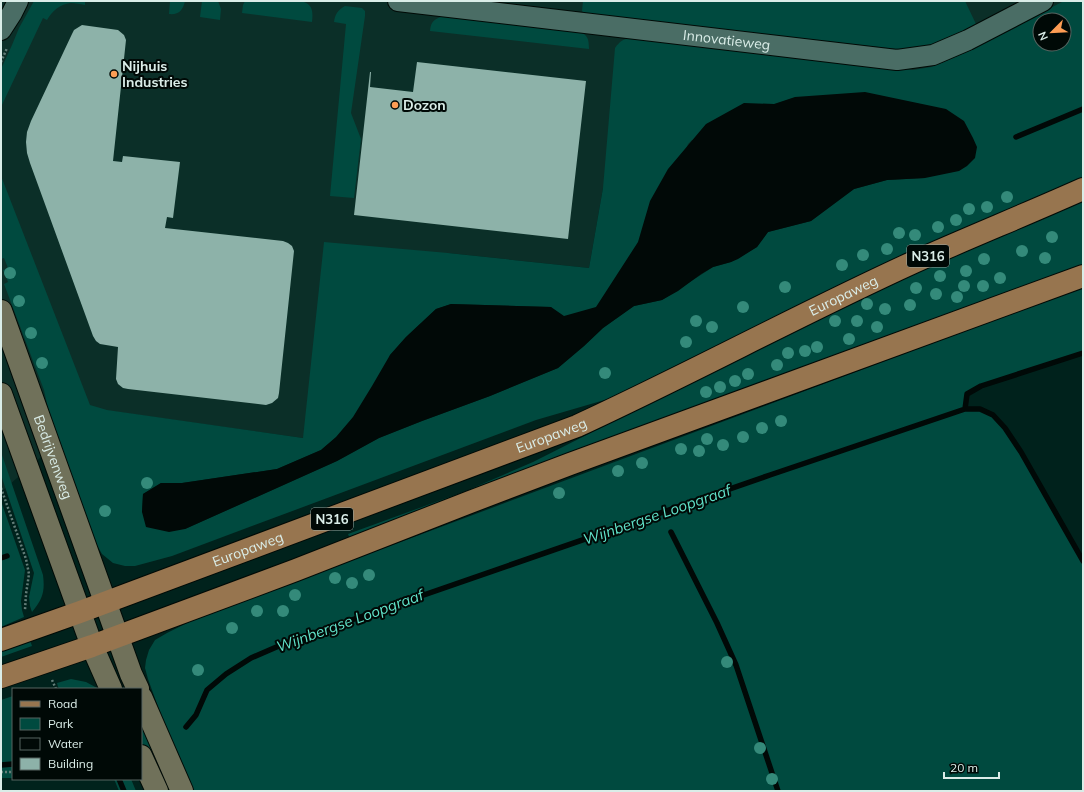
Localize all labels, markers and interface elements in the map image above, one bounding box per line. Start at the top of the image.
north arrow [1032,12,1072,52]
street label: Innovatieweg [682,26,771,54]
text: N [1035,29,1051,43]
place label: Nijhuis Industries [122,57,188,91]
marker: Nijhuis Industries [109,69,119,79]
place label: Dozon [403,96,446,114]
marker: Dozon [390,100,400,110]
road number: N316 [907,245,949,267]
street label: Europaweg [806,271,881,320]
street label: Bedrijvenweg [30,412,77,502]
street label: Europaweg [513,414,590,457]
water label: Wijnbergse Loopgraaf [580,480,735,549]
road number: N316 [311,508,353,530]
street label: Europaweg [210,528,286,571]
water label: Wijnbergse Loopgraaf [274,584,428,656]
legend [12,688,142,780]
text: Road [48,696,77,711]
text: Park [48,716,74,731]
text: Water [48,736,84,751]
scale bar [944,754,999,780]
text: Building [48,756,93,771]
text: 20 m [950,760,978,775]

